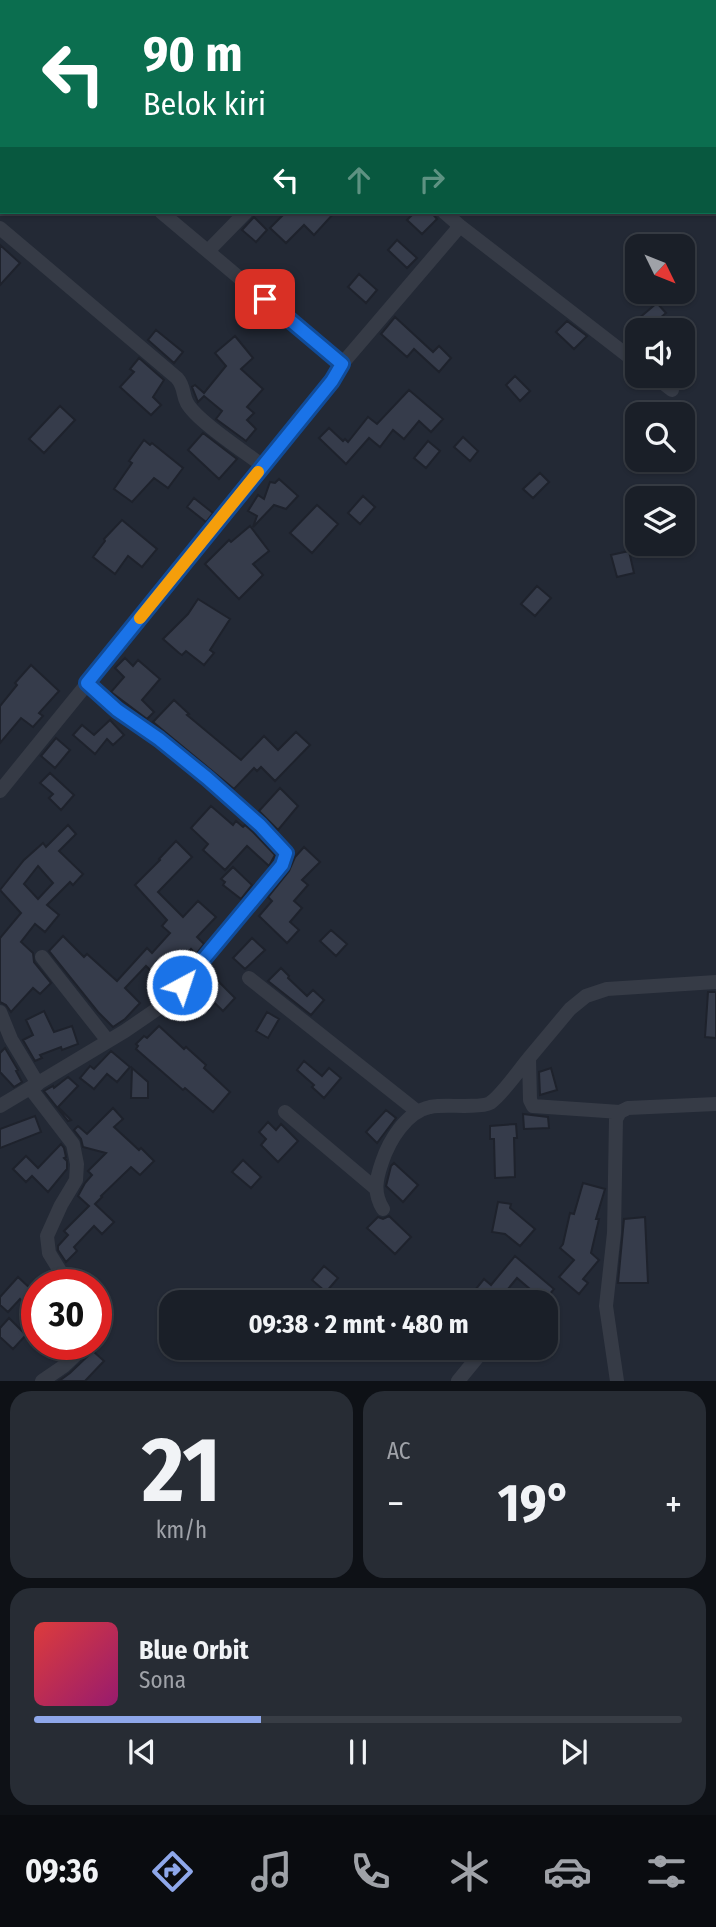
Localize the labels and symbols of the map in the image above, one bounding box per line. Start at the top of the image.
north arrow [625,234,695,304]
pin [235,269,295,329]
position arrow [145,948,219,1022]
speed limit sign: 30 [21,1269,112,1360]

